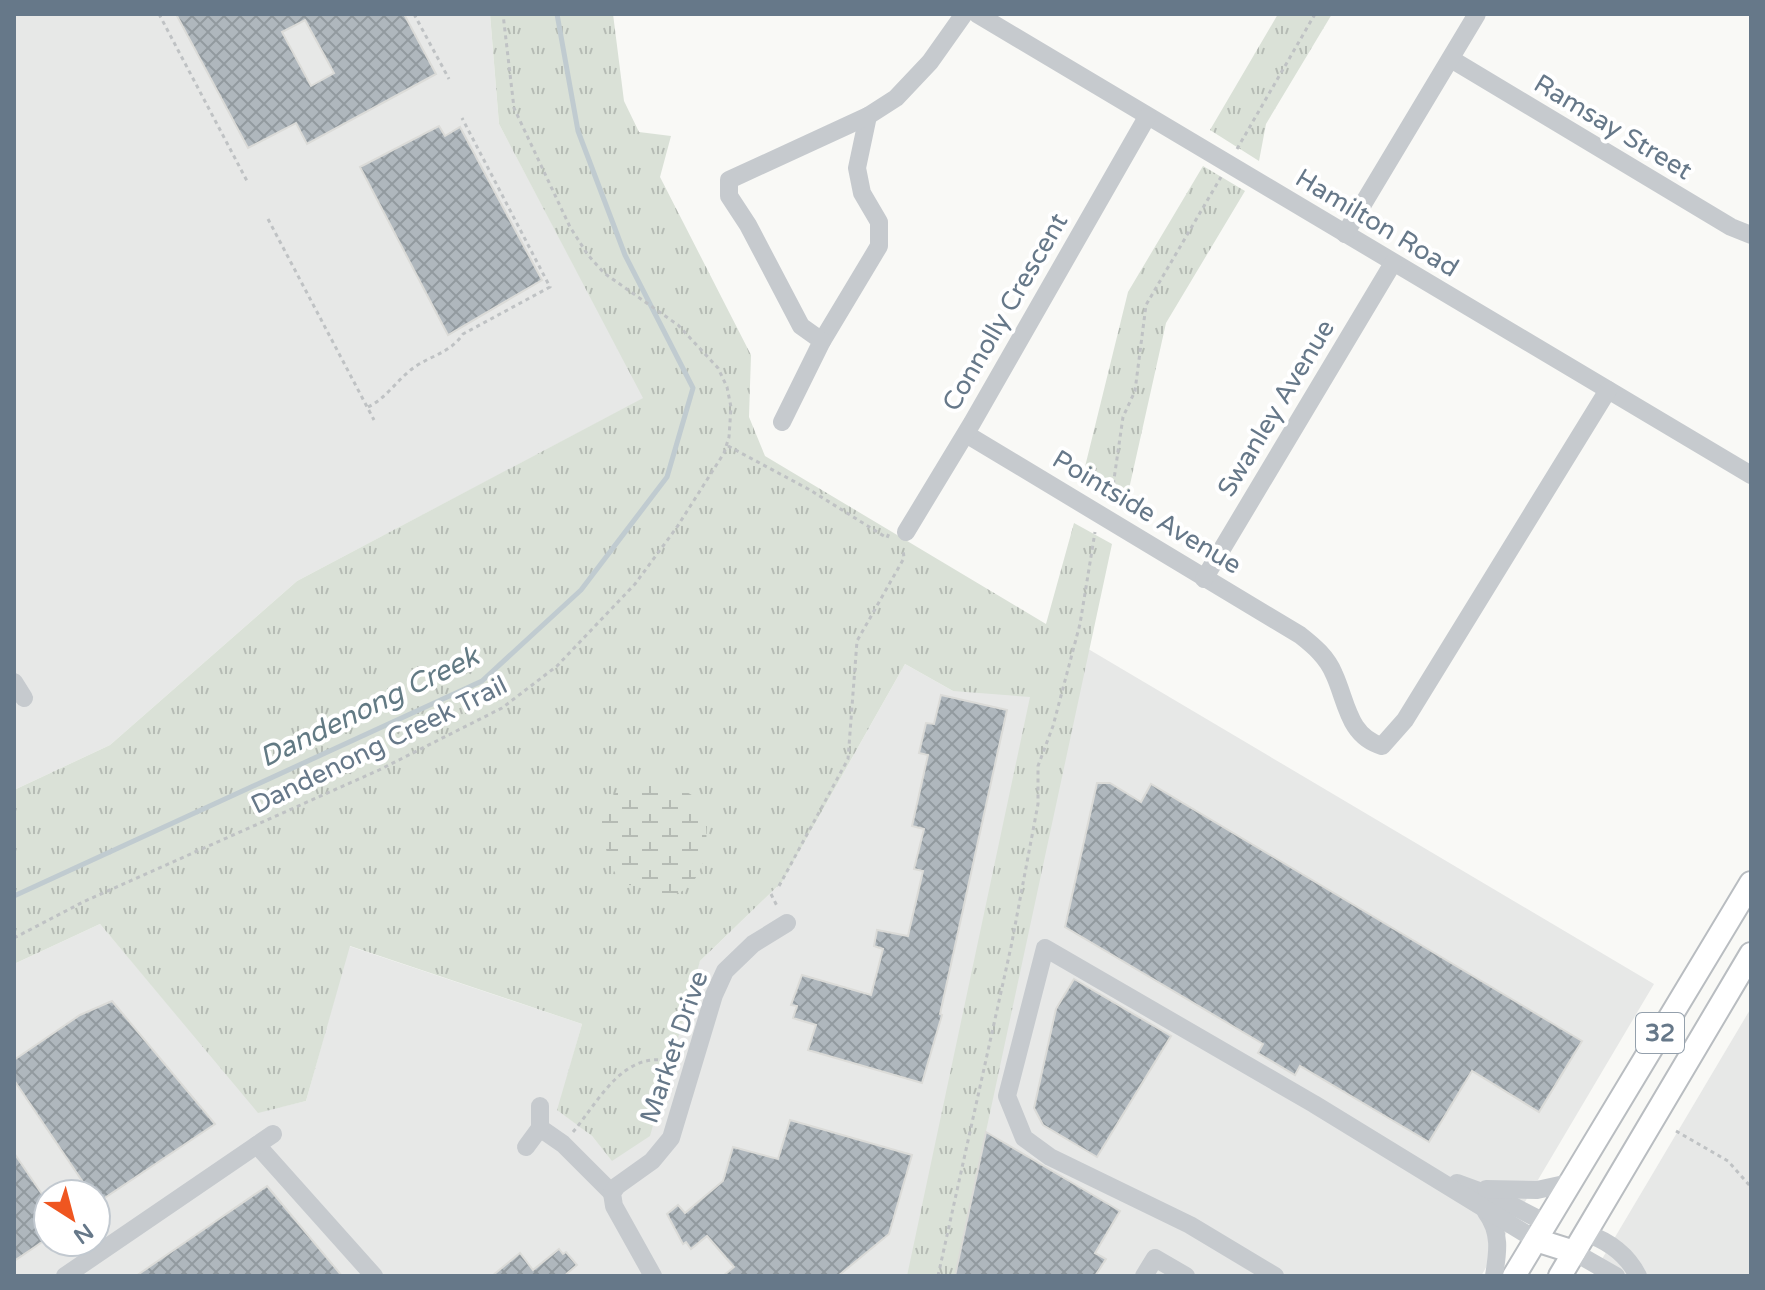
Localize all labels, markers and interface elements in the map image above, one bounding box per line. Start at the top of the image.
street label: Ramsay Street [1528,68,1698,186]
street label: Hamilton Road [1290,162,1464,284]
street label: Connolly Crescent [936,208,1074,416]
street label: Swanley Avenue [1211,314,1341,502]
street label: Pointside Avenue [1047,443,1247,581]
water label: Dandenong Creek [254,638,486,775]
street label: Dandenong Creek Trail [246,669,512,821]
street label: Market Drive [633,967,715,1127]
road number: 32 [1636,1013,1684,1053]
north arrow [32,1178,112,1258]
text: N [68,1218,98,1249]

